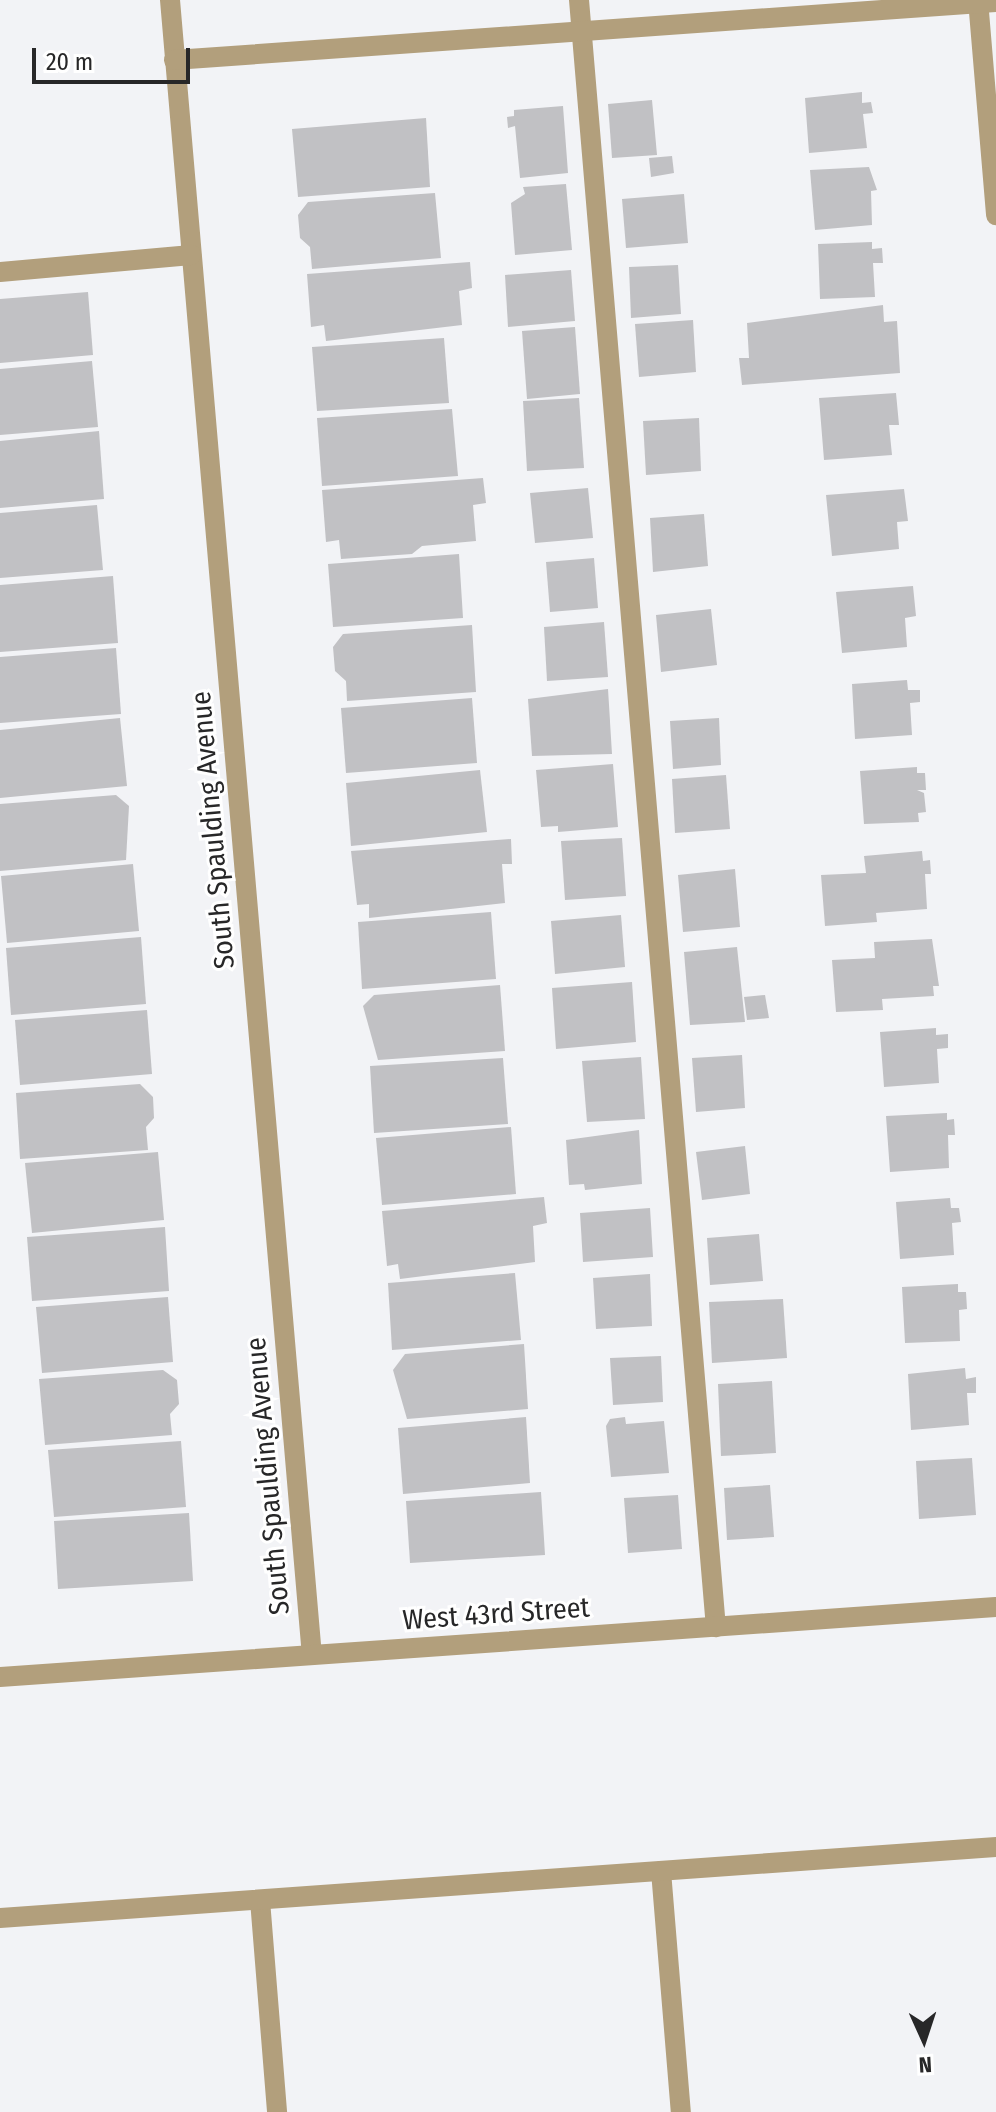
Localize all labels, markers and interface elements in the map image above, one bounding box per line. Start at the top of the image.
scale bar [36,32,194,82]
text: 20 m [46,48,93,76]
street label: South Spaulding Avenue [184,690,242,970]
street label: South Spaulding Avenue [239,1336,297,1616]
street label: West 43rd Street [401,1591,591,1637]
north arrow [884,2000,964,2080]
text: N [918,2051,933,2078]

